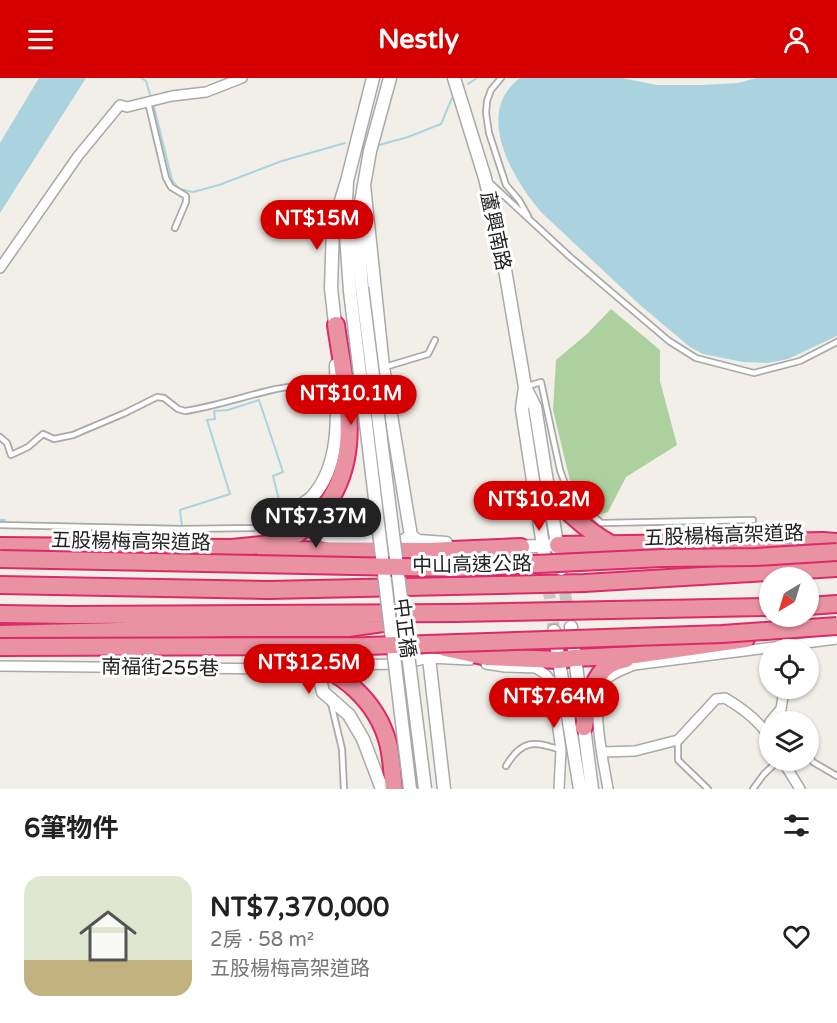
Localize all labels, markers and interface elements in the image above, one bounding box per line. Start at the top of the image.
icon: menu [24,23,57,56]
text: Nestly [378,23,459,56]
icon: person [780,23,813,56]
street label: 蘆興南路 [475,190,515,273]
pin: NT$15M [268,200,366,251]
text: NT$15M [275,207,360,231]
pin: NT$10.1M [289,375,413,426]
text: NT$10.1M [300,382,402,406]
pin: NT$10.2M [477,481,601,532]
text: NT$10.2M [488,488,590,512]
pin: NT$7.37M [254,498,378,549]
text: NT$7.37M [265,505,367,529]
street label: 五股楊梅高架道路 [644,521,804,551]
street label: 五股楊梅高架道路 [51,529,211,555]
street label: 中山高速公路 [412,552,532,578]
north arrow [759,567,819,627]
map controls [759,567,819,771]
street label: 中正橋 [388,597,420,659]
button: locate [759,639,819,699]
pin: NT$12.5M [247,644,371,695]
text: NT$12.5M [258,651,360,675]
street label: 南福街255巷 [101,655,219,681]
pin: NT$7.64M [492,678,616,729]
text: NT$7.64M [503,685,605,709]
button: layers [759,711,819,771]
icon: filters [780,809,813,842]
text: 6筆物件 [24,813,118,844]
text: NT$7,370,000 [210,892,389,923]
icon: home [72,900,144,972]
icon: heart [780,920,813,953]
text: 2房 · 58 m² [210,928,314,952]
text: 五股楊梅高架道路 [210,957,370,981]

